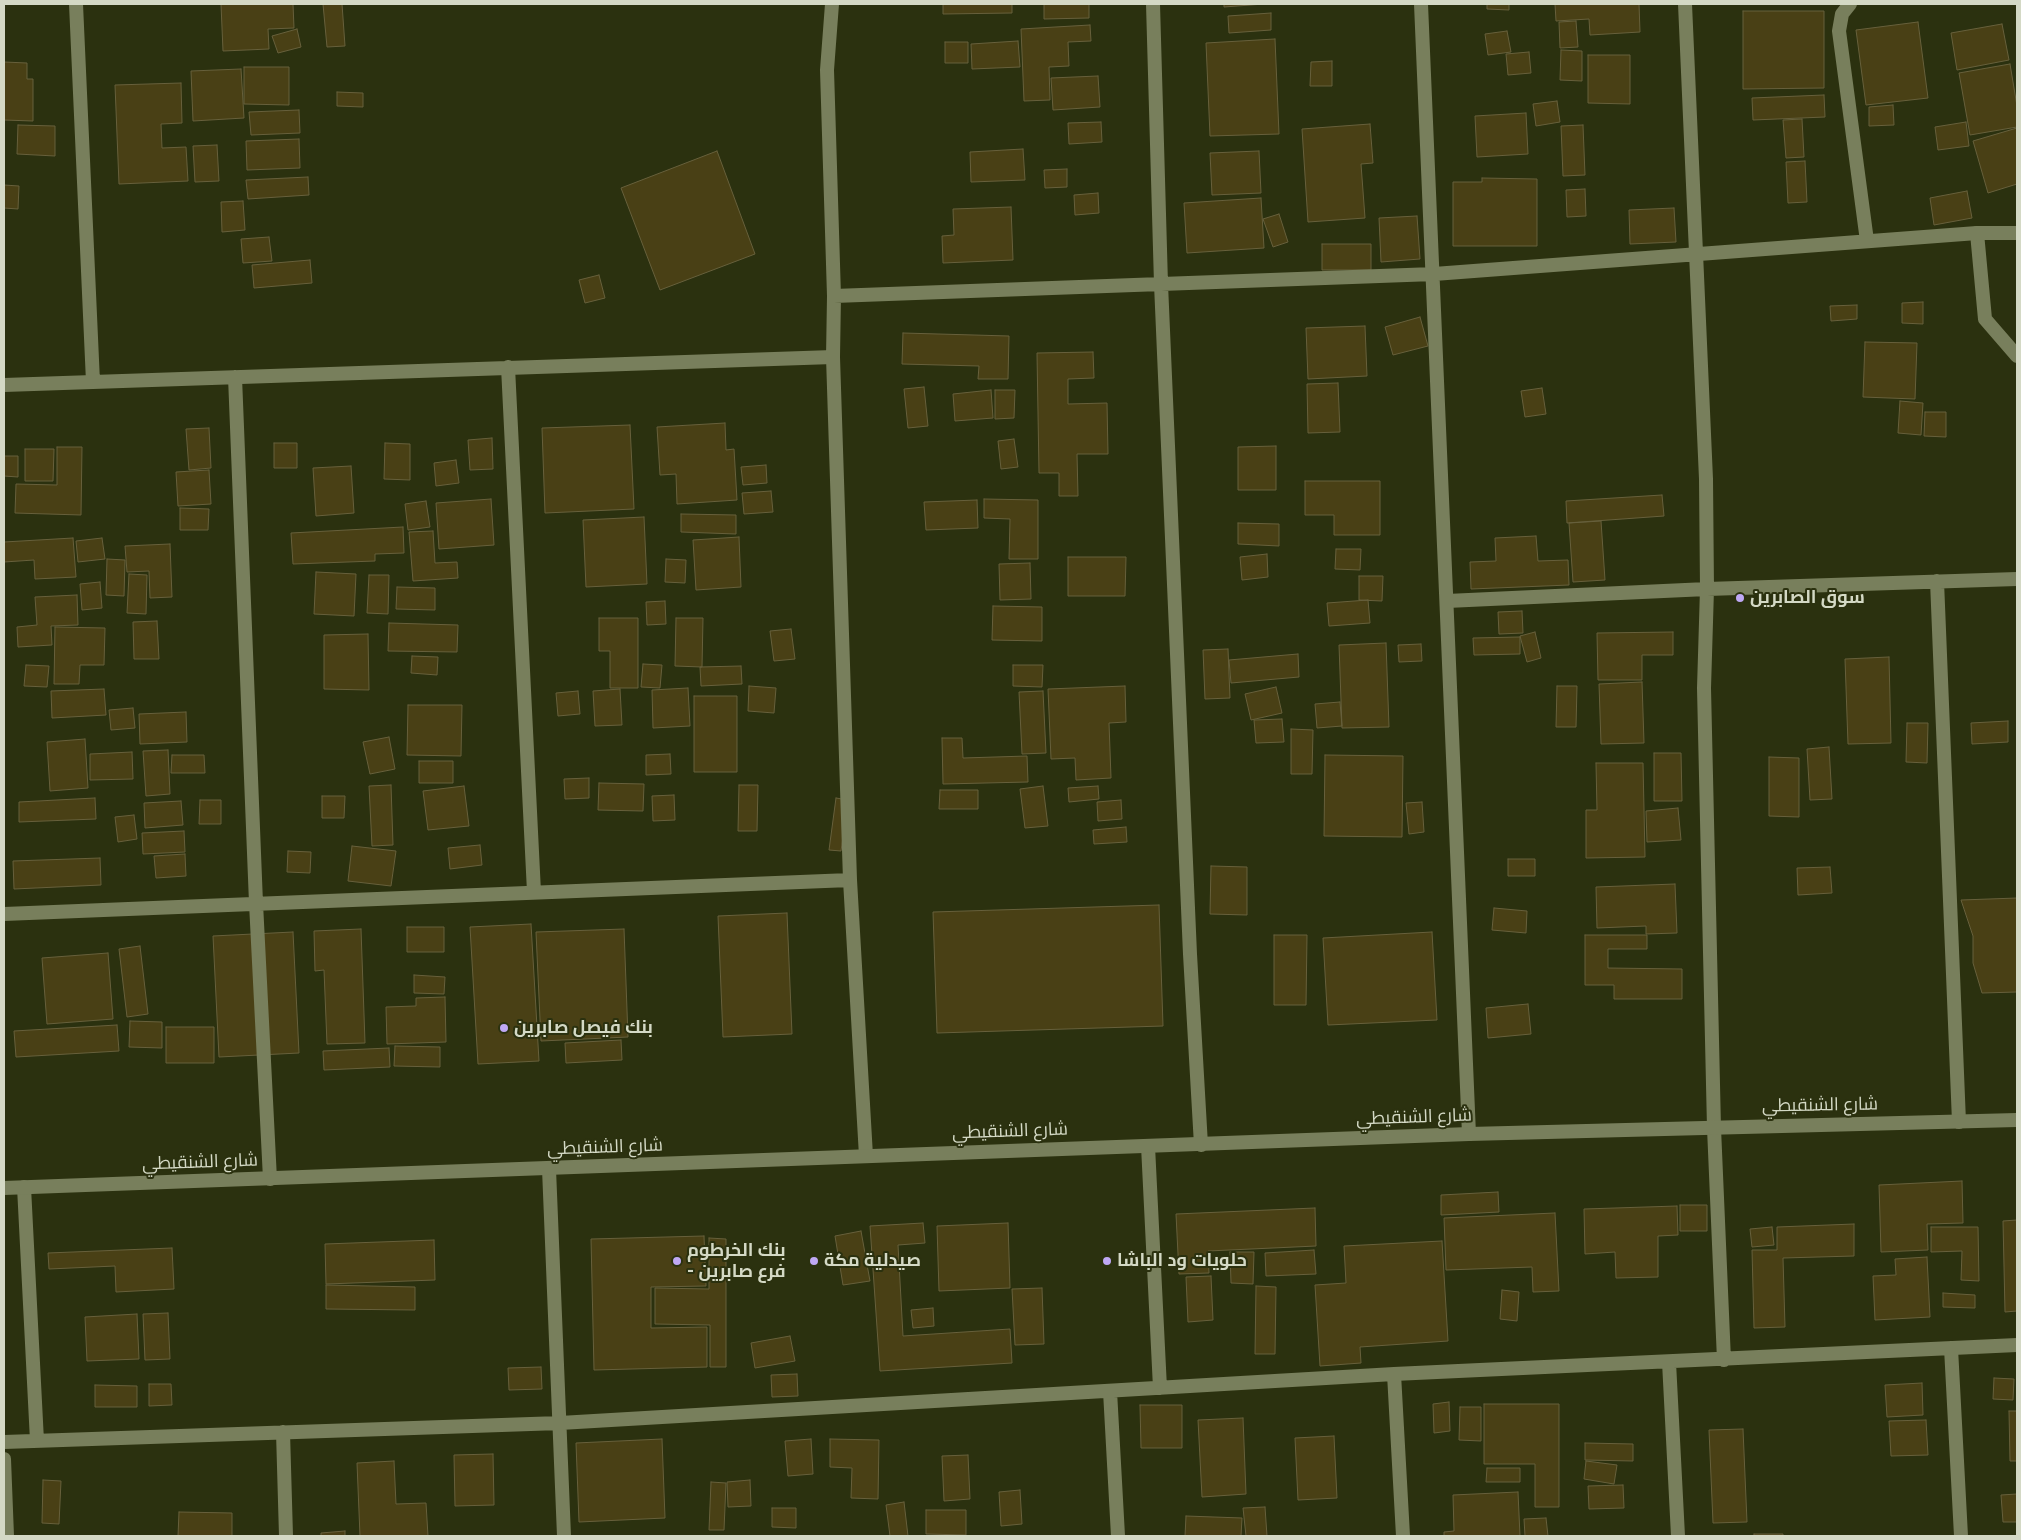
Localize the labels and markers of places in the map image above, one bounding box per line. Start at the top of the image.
place label: سوق الصابرين [1750,587,1865,609]
marker: سوق الصابرين [1734,592,1746,604]
place label: بنك فيصل صابرين [514,1017,653,1039]
marker: بنك فيصل صابرين [498,1022,510,1034]
place label: بنك الخرطوم - فرع صابرين [687,1240,786,1282]
place label: صيدلية مكة [824,1250,921,1272]
place label: حلويات ود الباشا [1117,1250,1247,1272]
marker: بنك الخرطوم - فرع صابرين [671,1255,683,1267]
marker: صيدلية مكة [808,1255,820,1267]
marker: حلويات ود الباشا [1101,1255,1113,1267]

